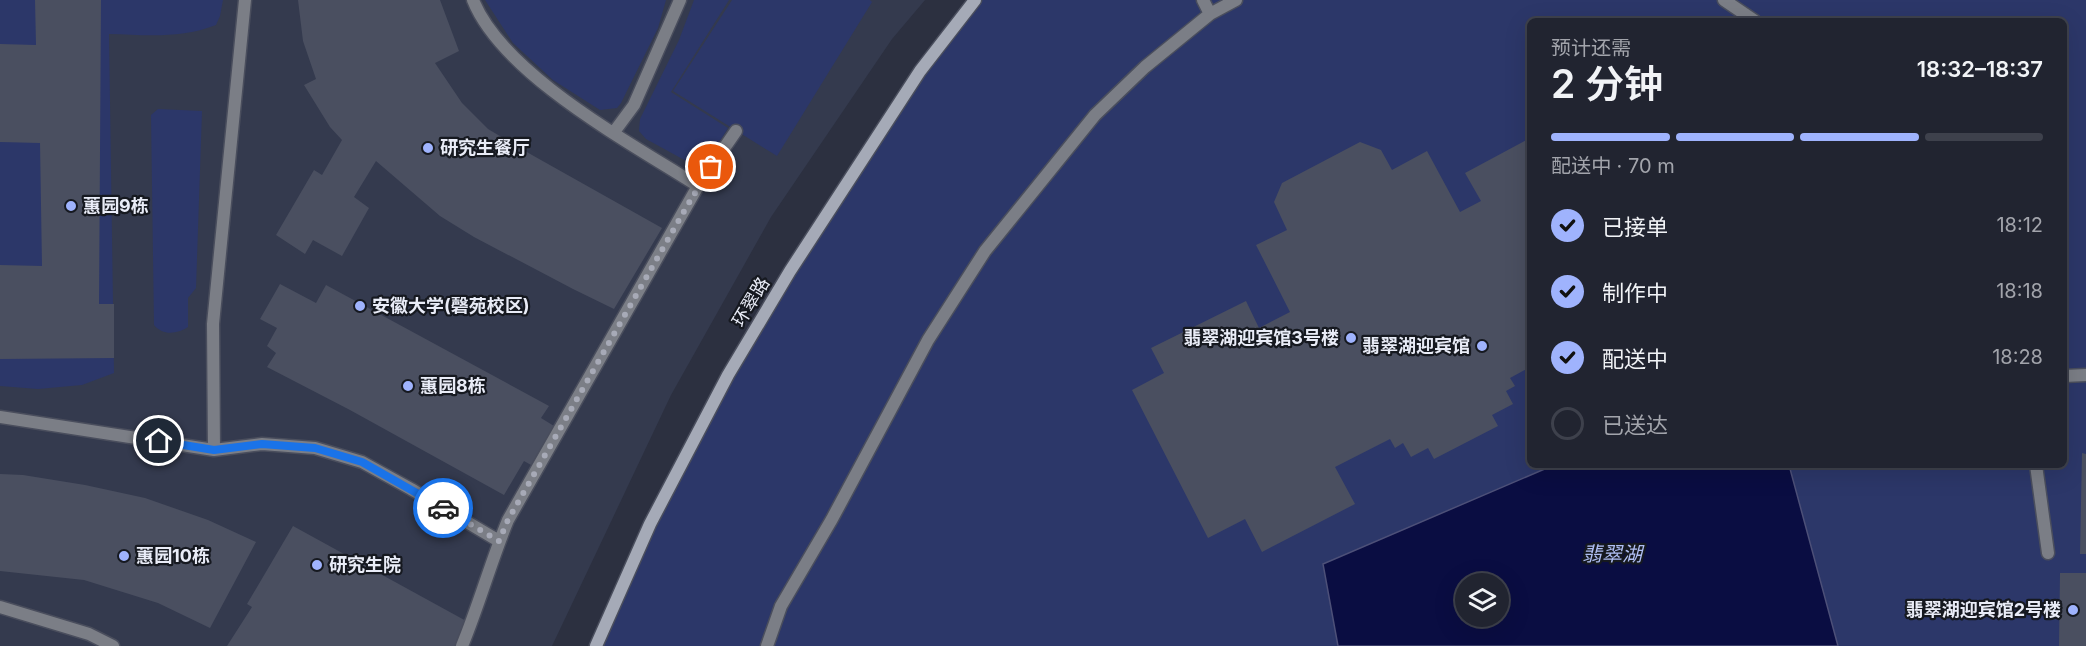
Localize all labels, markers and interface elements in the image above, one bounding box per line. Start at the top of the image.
text: 预计还需 [1551,36,1631,60]
text: 18:32–18:37 [1917,56,2043,82]
text: 2 分钟 [1551,60,1663,107]
place label: 研究生餐厅 [440,137,530,158]
marker: 研究生餐厅 [421,141,435,155]
pin [685,141,736,192]
icon: bag [694,150,727,183]
text: 配送中 · 70 m [1551,154,1675,178]
place label: 蕙园9栋 [83,195,149,216]
marker: 蕙园9栋 [64,199,78,213]
icon: check [1551,209,1584,242]
text: 18:12 [1996,213,2043,237]
text: 已接单 [1602,214,1668,240]
street label: 环翠路 [728,273,773,330]
icon: check [1551,275,1584,308]
text: 18:18 [1996,279,2043,303]
text: 制作中 [1602,280,1668,306]
place label: 安徽大学(磬苑校区) [372,295,530,316]
marker: 安徽大学(磬苑校区) [353,299,367,313]
place label: 翡翠湖迎宾馆3号楼 [1183,327,1339,348]
marker: 翡翠湖迎宾馆3号楼 [1344,331,1358,345]
place label: 翡翠湖迎宾馆 [1362,335,1470,356]
marker: 翡翠湖迎宾馆 [1475,339,1489,353]
icon: check [1551,341,1584,374]
text: 18:28 [1992,345,2043,369]
text: 配送中 [1602,346,1668,372]
place label: 蕙园8栋 [420,375,486,396]
marker: 蕙园8栋 [401,379,415,393]
text: 已送达 [1602,412,1668,438]
pin [133,415,184,466]
icon: home [142,424,175,457]
courier [413,478,473,538]
icon: car [427,492,460,525]
water label: 翡翠湖 [1582,542,1645,566]
place label: 蕙园10栋 [136,545,210,566]
marker: 蕙园10栋 [117,549,131,563]
place label: 研究生院 [329,554,401,575]
marker: 研究生院 [310,558,324,572]
map controls [1455,573,1509,627]
button: layers [1455,573,1509,627]
place label: 翡翠湖迎宾馆2号楼 [1906,599,2061,620]
marker: 翡翠湖迎宾馆2号楼 [2066,603,2080,617]

